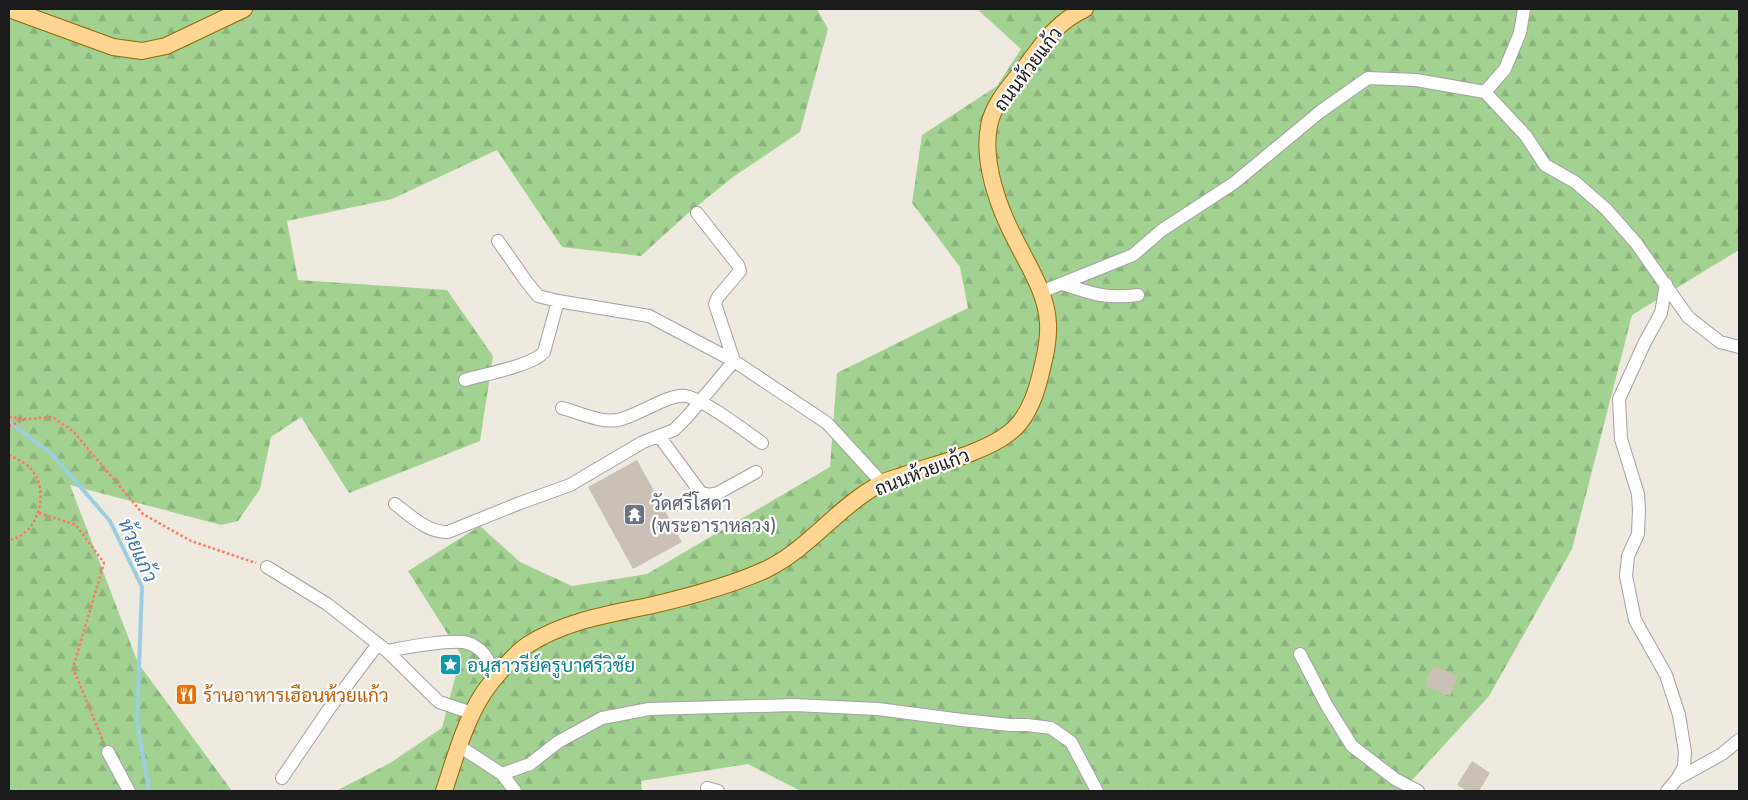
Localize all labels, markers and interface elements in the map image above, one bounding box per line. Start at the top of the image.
street label: ถนนห้วยแก้ว [989,22,1067,116]
street label: ถนนห้วยแก้ว [871,443,973,501]
place label: วัดศรีโสดา (พระอาราหลวง) [651,491,776,537]
temple icon: วัดศรีโสดา (พระอาราหลวง) [623,502,647,526]
water label: ห้วยแก้ว [113,514,164,586]
place icon: อนุสาวรีย์ครูบาศรีวิชัย [439,653,463,677]
place label: อนุสาวรีย์ครูบาศรีวิชัย [467,653,635,679]
restaurant icon: ร้านอาหารเฮือนห้วยแก้ว [175,683,199,707]
place label: ร้านอาหารเฮือนห้วยแก้ว [203,684,389,707]

